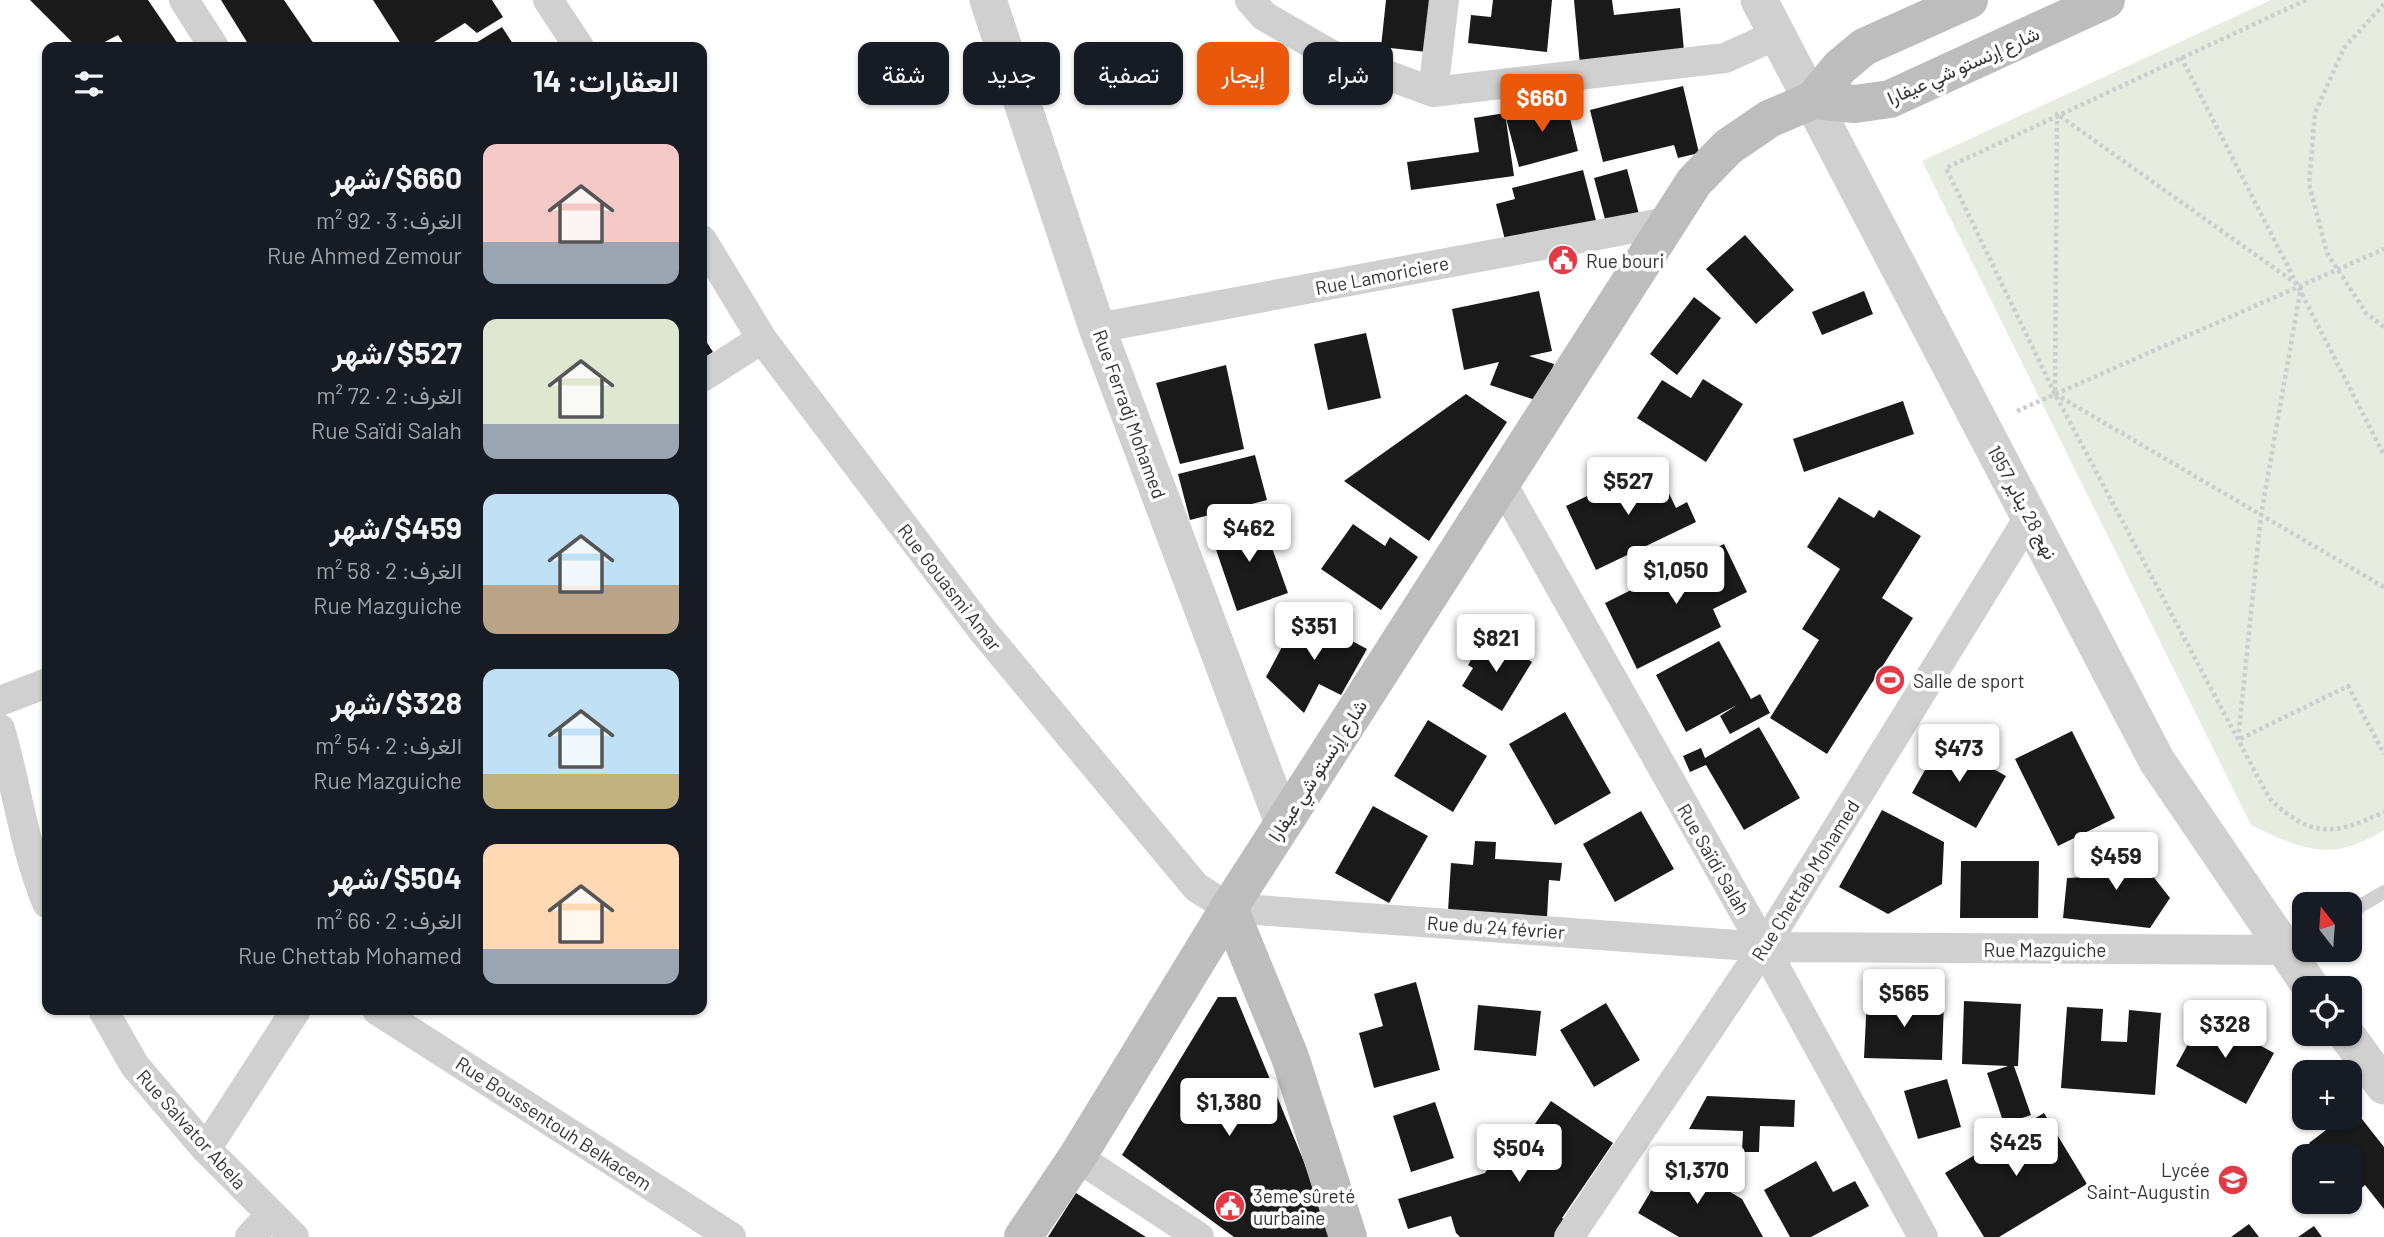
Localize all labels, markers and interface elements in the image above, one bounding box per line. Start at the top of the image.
street label: شارع إرنستو شي عيفارا [1883,21,2045,113]
chip: شقة [858,42,949,105]
chip: جديد [963,42,1060,105]
chip: تصفية [1074,42,1183,105]
chip: إيجار [1197,42,1289,105]
chip: شراء [1303,42,1393,105]
text: العقارات: 14 [533,62,679,98]
icon: filters [70,65,108,103]
pin: $660 [1501,74,1583,134]
text: $660 [1517,83,1567,111]
text: $660/شهر [331,159,462,195]
icon: home [539,172,623,256]
text: الغرف: 3 · 92 m² [316,206,462,234]
text: Rue Ahmed Zemour [267,241,462,269]
public building icon: Rue bouri [1546,243,1580,277]
place label: Rue bouri [1586,249,1664,272]
street label: Rue Lamoriciere [1313,251,1451,299]
street label: Rue Ferradj Mohamed [1089,326,1171,502]
text: $527/شهر [332,334,462,370]
icon: home [539,347,623,431]
text: الغرف: 2 · 72 m² [317,381,462,409]
text: Rue Saïdi Salah [311,416,462,444]
street label: نهج 28 يناير 1957 [1981,441,2063,564]
pin: $527 [1587,458,1669,517]
text: $527 [1603,466,1653,494]
pin: $462 [1208,504,1290,564]
text: $459/شهر [330,509,462,545]
text: $462 [1223,513,1275,541]
street label: Rue Gouasmi Amar [893,519,1007,655]
icon: home [539,522,623,606]
pin: $1,050 [1619,546,1733,606]
text: $1,050 [1643,555,1709,583]
text: الغرف: 2 · 58 m² [316,556,462,584]
text: Rue Mazguiche [313,591,462,619]
pin: $351 [1273,602,1355,662]
text: $351 [1291,611,1337,639]
pin: $821 [1455,614,1537,674]
text: $821 [1473,623,1519,651]
sports icon: Salle de sport [1873,663,1907,697]
place label: Salle de sport [1913,669,2025,692]
text: $328/شهر [331,684,462,720]
street label: شارع إرنستو شي عيفارا [1263,695,1376,848]
icon: home [539,697,623,781]
pin: $473 [1918,724,2000,784]
text: الغرف: 2 · 54 m² [315,731,462,759]
text: $473 [1934,733,1984,761]
text: Rue Mazguiche [313,766,462,794]
street label: Rue Chettab Mohamed [1746,795,1864,965]
street label: Rue Saïdi Salah [1673,799,1755,919]
pin: $459 [2075,832,2157,892]
text: $459 [2090,841,2142,869]
text: $504/شهر [328,859,462,895]
icon: home [539,872,623,956]
north arrow [2292,892,2362,962]
map controls [2292,892,2362,1214]
text: الغرف: 2 · 66 m² [316,906,462,934]
street label: Rue du 24 février [1426,911,1566,943]
street label: Rue Mazguiche [1984,938,2106,961]
text: Rue Chettab Mohamed [238,941,462,969]
pin: $565 [1863,970,1945,1029]
button: locate [2292,976,2362,1046]
text: $565 [1879,978,1929,1006]
pin: $328 [2184,1000,2266,1060]
text: $328 [2200,1009,2250,1037]
street label: Rue Boussentouh Belkacem [452,1051,656,1195]
button: + [2292,1060,2362,1130]
street label: Rue Salvator Abela [132,1064,252,1194]
pin: $1,380 [1172,1078,1286,1138]
text: $1,380 [1196,1087,1262,1115]
pin: $425 [1975,1118,2057,1178]
pin: $504 [1478,1124,1560,1184]
text: $425 [1990,1127,2042,1155]
text: $504 [1493,1133,1545,1161]
button: − [2292,1144,2362,1214]
pin: $1,370 [1640,1146,1754,1206]
text: $1,370 [1665,1155,1729,1183]
place label: Lycée Saint-Augustin [2087,1158,2210,1203]
school or university icon: Lycée Saint-Augustin [2216,1163,2250,1197]
place label: 3eme sûreté uurbaine [1253,1184,1355,1229]
public building icon: 3eme sûreté uurbaine [1213,1189,1247,1223]

